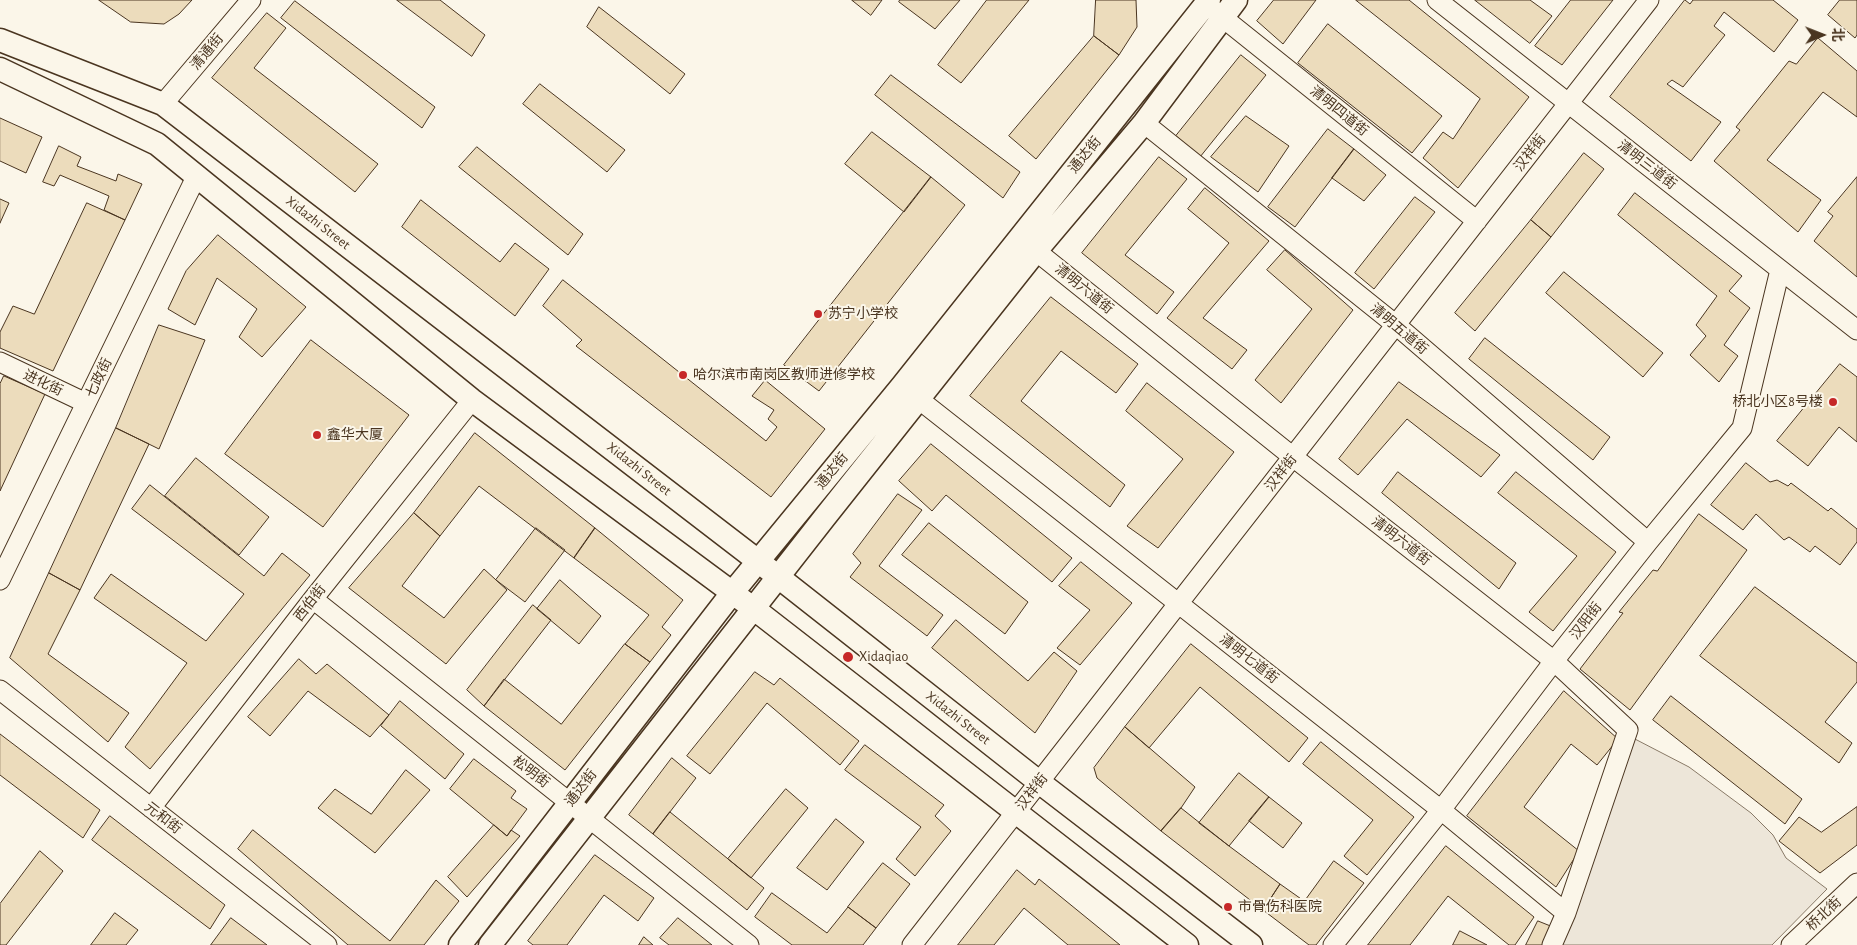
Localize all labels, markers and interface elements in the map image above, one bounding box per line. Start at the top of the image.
north arrow [1797,10,1847,60]
text: 北 [1830,28,1844,42]
street label: 清通街 [187,31,227,73]
street label: 清明四道街 [1307,82,1371,140]
street label: 汉祥街 [1510,131,1550,175]
street label: 通达街 [1065,133,1105,177]
street label: 清明三道街 [1614,137,1680,193]
street label: Xidazhi Street [282,193,354,253]
street label: 清明六道街 [1052,260,1116,318]
street label: 清明五道街 [1367,300,1431,358]
place label: 苏宁小学校 [828,306,898,322]
marker: 苏宁小学校 [812,308,824,320]
street label: 七政街 [82,355,116,401]
street label: 进化街 [20,367,66,399]
place label: 哈尔滨市南岗区教师进修学校 [693,367,875,383]
marker: 哈尔滨市南岗区教师进修学校 [677,369,689,381]
place label: 桥北小区8号楼 [1732,394,1823,410]
marker: 桥北小区8号楼 [1827,396,1839,408]
place label: 鑫华大厦 [327,427,383,443]
marker: 鑫华大厦 [311,429,323,441]
street label: Xidazhi Street [603,439,675,499]
street label: 通达街 [812,449,852,493]
street label: 汉祥街 [1261,451,1301,495]
street label: 清明六道街 [1368,513,1434,569]
street label: 西伯街 [290,581,330,625]
street label: 汉阳街 [1566,599,1606,643]
street label: 清明七道街 [1216,631,1282,687]
place label: Xidaqiao [859,649,908,665]
marker: Xidaqiao [841,650,855,664]
street label: Xidazhi Street [922,688,994,748]
street label: 松明街 [509,752,553,792]
street label: 通达街 [561,766,601,810]
street label: 汉祥街 [1012,770,1052,814]
street label: 元和街 [141,798,185,838]
street label: 桥北街 [1803,894,1845,934]
place label: 市骨伤科医院 [1238,899,1322,915]
marker: 市骨伤科医院 [1222,901,1234,913]

